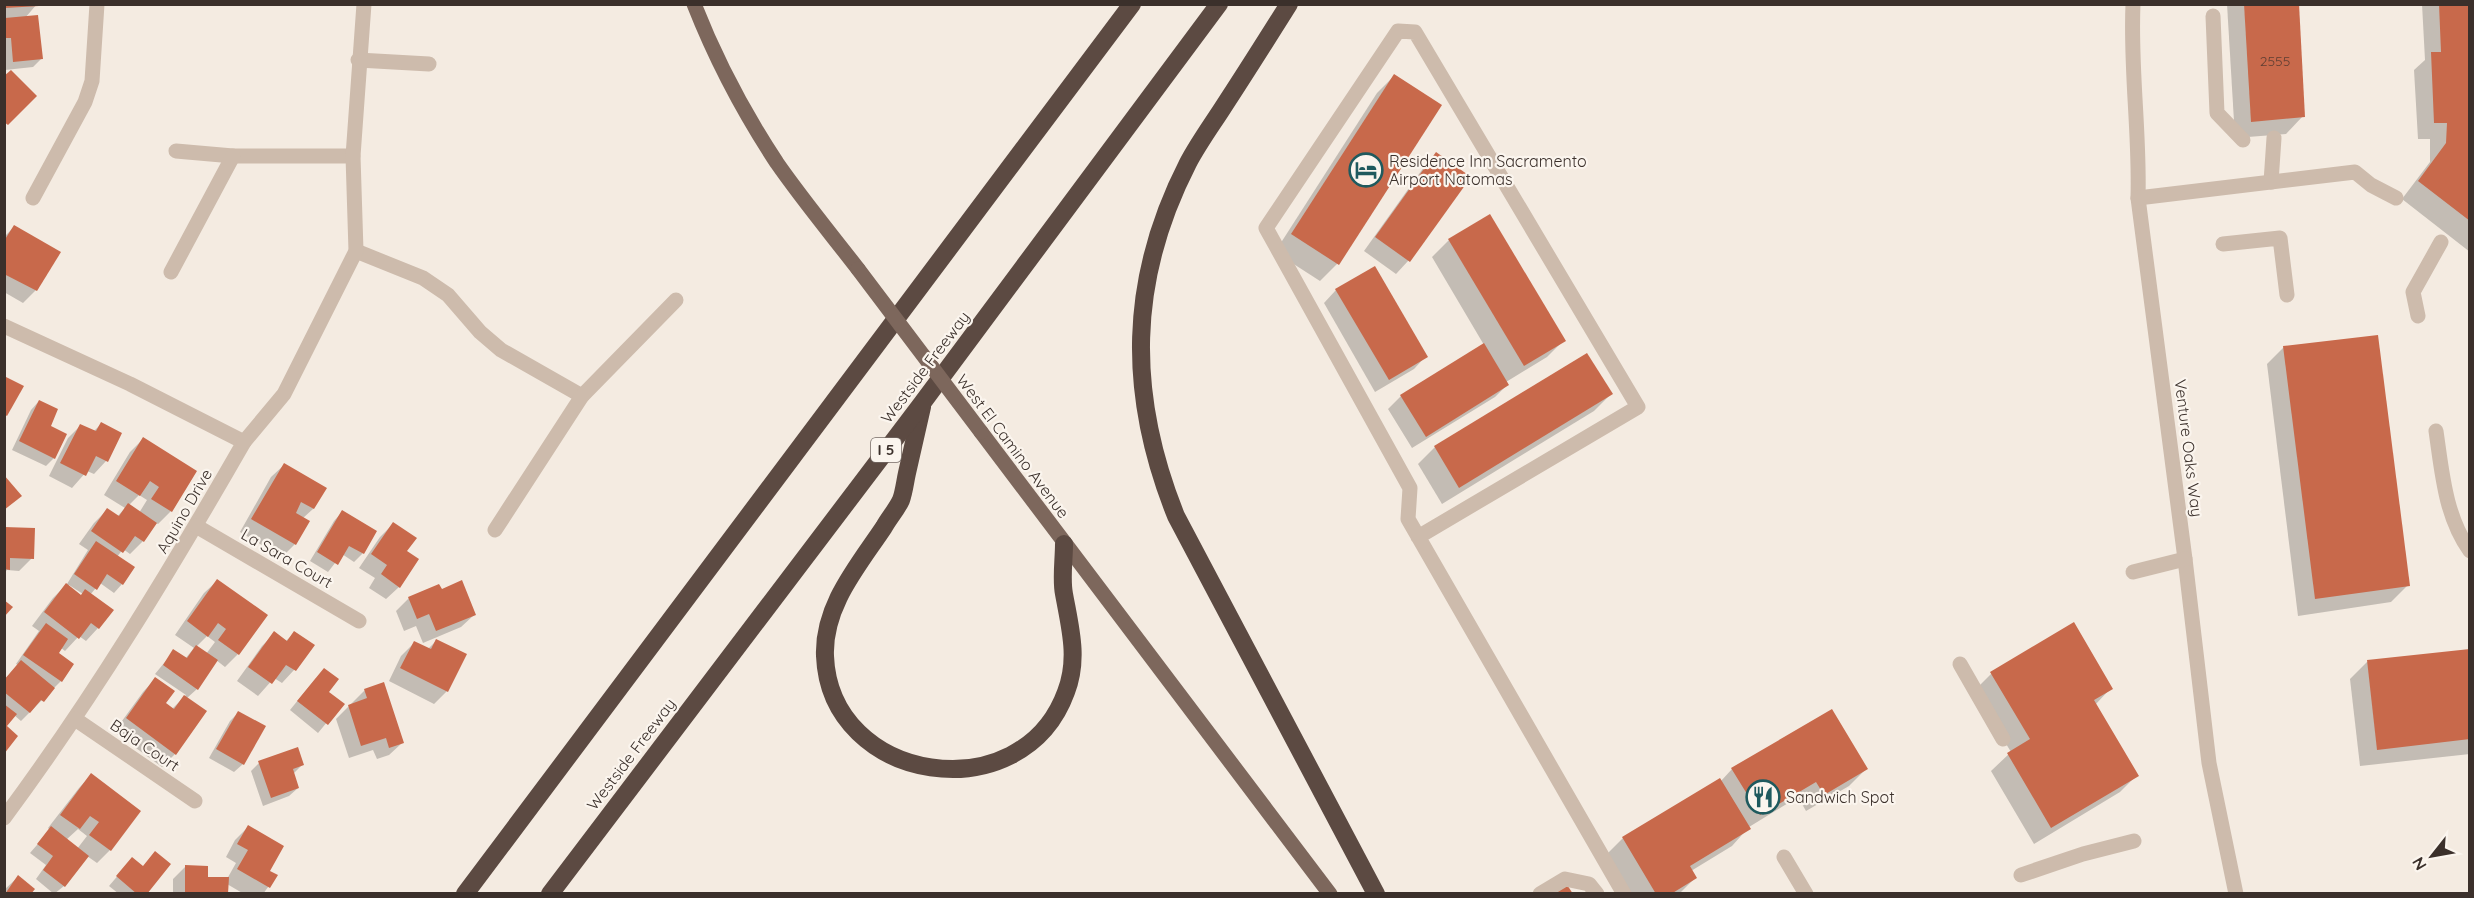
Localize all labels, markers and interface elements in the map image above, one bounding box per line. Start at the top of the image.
house number: 2555 [2260,52,2290,70]
place label: Residence Inn Sacramento Airport Natomas [1389,151,1587,189]
hotel icon: Residence Inn Sacramento Airport Natomas [1348,152,1384,188]
street label: Westside Freeway [876,307,974,427]
street label: West El Camino Avenue [952,370,1074,522]
street label: Venture Oaks Way [2171,378,2207,518]
road number: I 5 [871,438,901,462]
street label: Aquino Drive [152,465,216,557]
street label: La Sara Court [238,524,336,592]
street label: Westside Freeway [582,694,680,814]
street label: Baja Court [107,715,183,775]
restaurant icon: Sandwich Spot [1745,779,1781,815]
place label: Sandwich Spot [1786,787,1895,807]
north arrow [2402,826,2462,886]
text: N [2408,854,2431,874]

